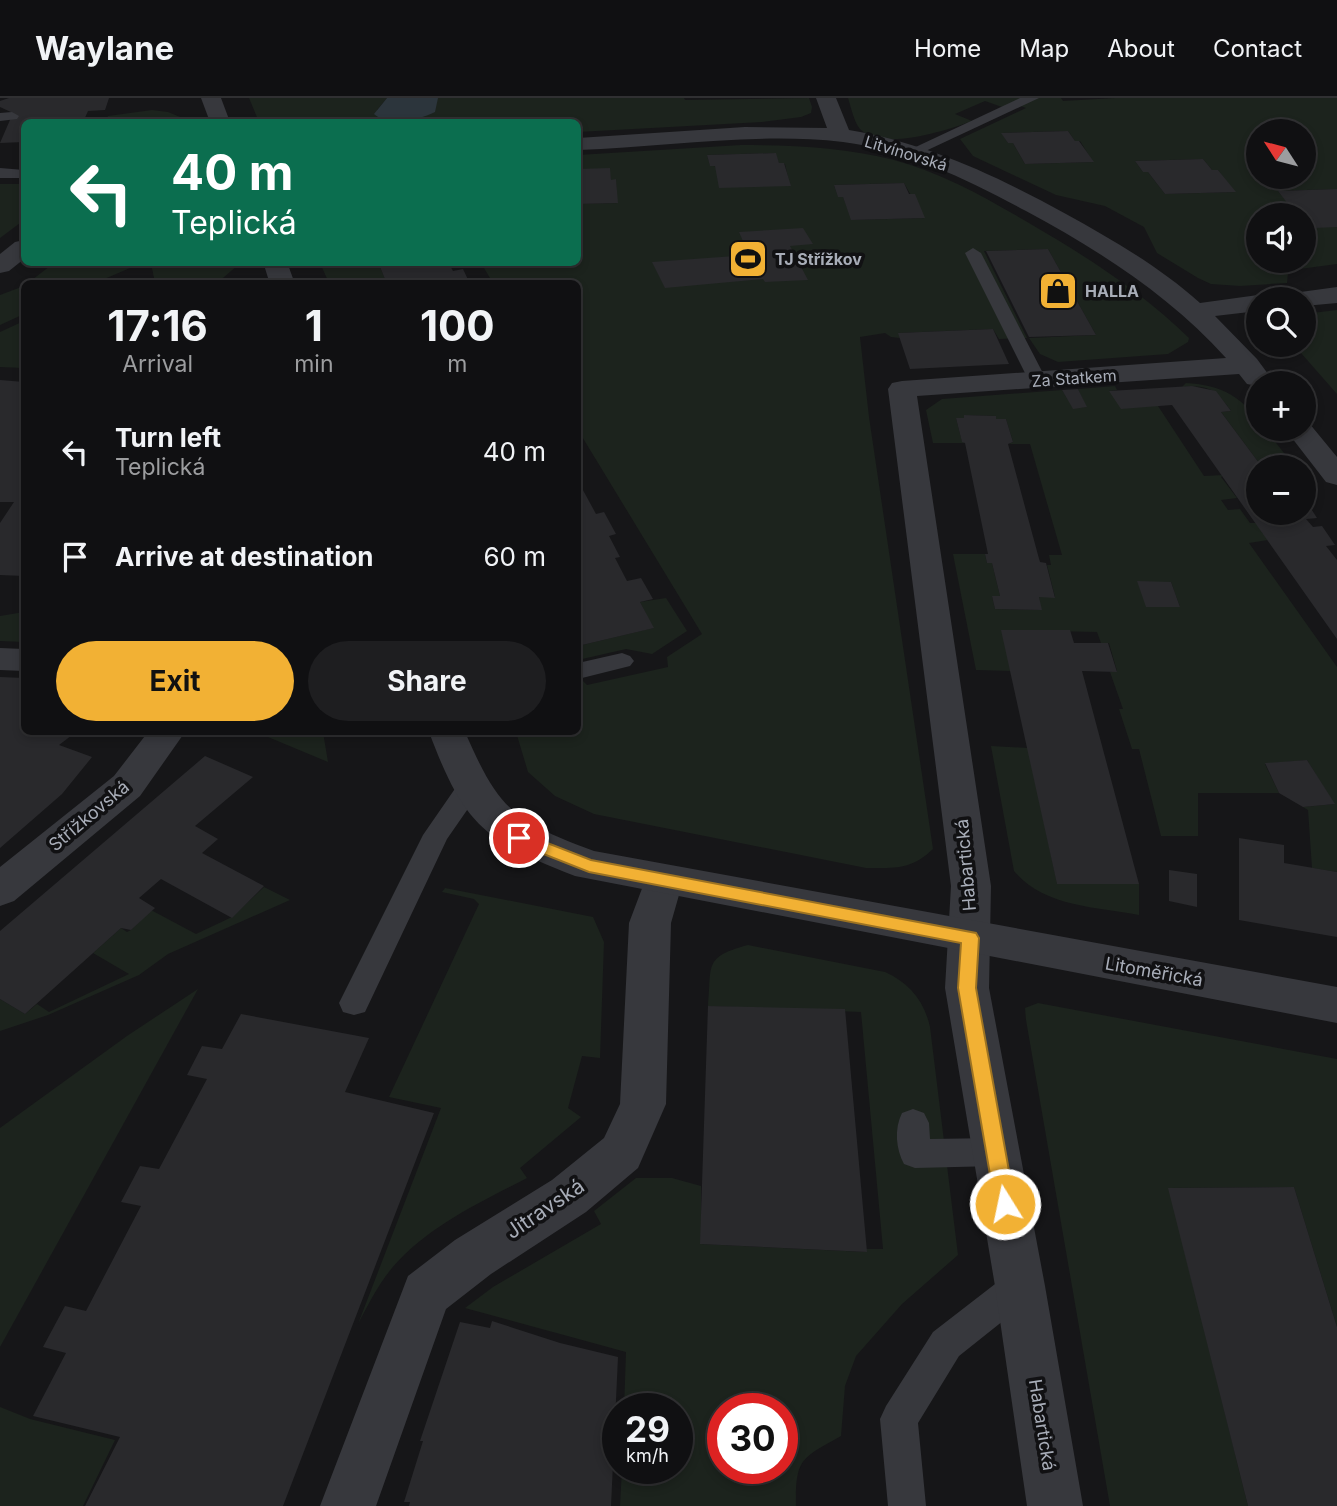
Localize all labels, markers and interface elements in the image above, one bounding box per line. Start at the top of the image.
text: Waylane [35,28,174,68]
text: Home [914,34,981,63]
text: Map [1019,34,1069,63]
text: About [1107,34,1175,63]
text: Contact [1213,34,1302,63]
north arrow [1246,119,1316,189]
map controls [1246,119,1316,525]
street label: Litvínovská [862,131,950,175]
text: 40 m [171,143,294,202]
icon: left [56,147,147,238]
text: Teplická [171,203,297,242]
button: sound [1246,203,1316,273]
sports icon: TJ Střížkov [727,238,769,280]
place label: TJ Střížkov [775,249,862,269]
shop icon: HALLA [1037,270,1079,312]
place label: HALLA [1085,281,1139,301]
button: search [1246,287,1316,357]
text: 17:16 [107,300,208,351]
text: 1 [305,300,323,351]
text: 100 [420,300,495,351]
text: Arrival [122,350,193,378]
text: min [294,350,334,378]
text: m [447,350,467,378]
street label: Za Statkem [1031,365,1117,391]
button: + [1246,371,1316,441]
text: Turn left [115,422,221,453]
icon: left [56,433,94,471]
text: 40 m [483,436,546,467]
text: Teplická [115,453,205,481]
button: − [1246,455,1316,525]
icon: arrive [56,538,94,576]
text: Arrive at destination [115,541,374,572]
text: 60 m [483,541,546,572]
button: Exit [56,641,294,721]
button: Share [308,641,546,721]
street label: Střížkovská [44,776,133,855]
pin [489,808,549,868]
street label: Habartická [951,818,980,912]
icon: arrive [500,819,538,857]
street label: Litoměřická [1104,953,1205,990]
position arrow [968,1167,1042,1241]
street label: Jitravská [501,1173,589,1244]
street label: Habartická [1025,1378,1060,1472]
speed limit sign: 30 [707,1393,798,1484]
text: 29 [625,1408,670,1450]
text: km/h [626,1445,669,1466]

